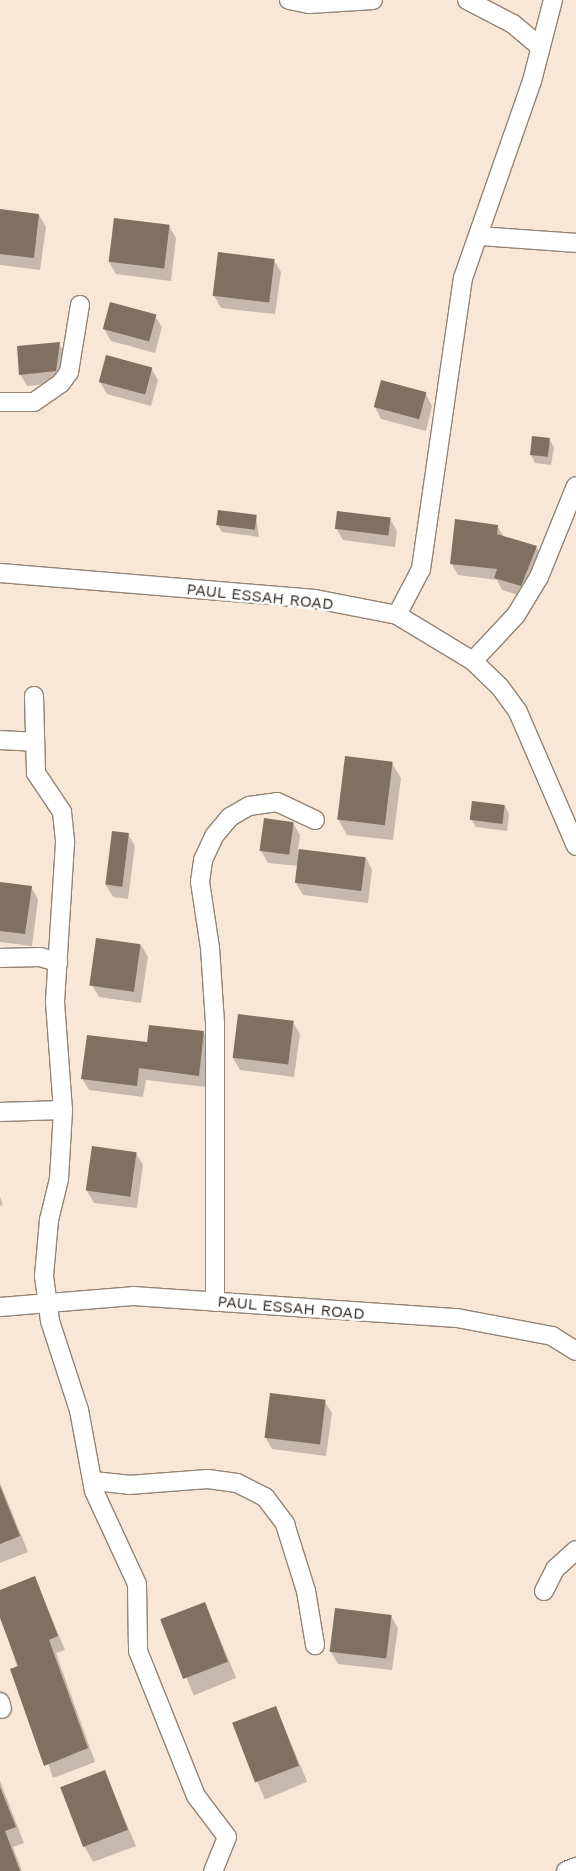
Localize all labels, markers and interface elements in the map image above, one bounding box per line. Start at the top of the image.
street label: PAUL ESSAH ROAD [185,580,335,614]
street label: PAUL ESSAH ROAD [216,1292,366,1324]

